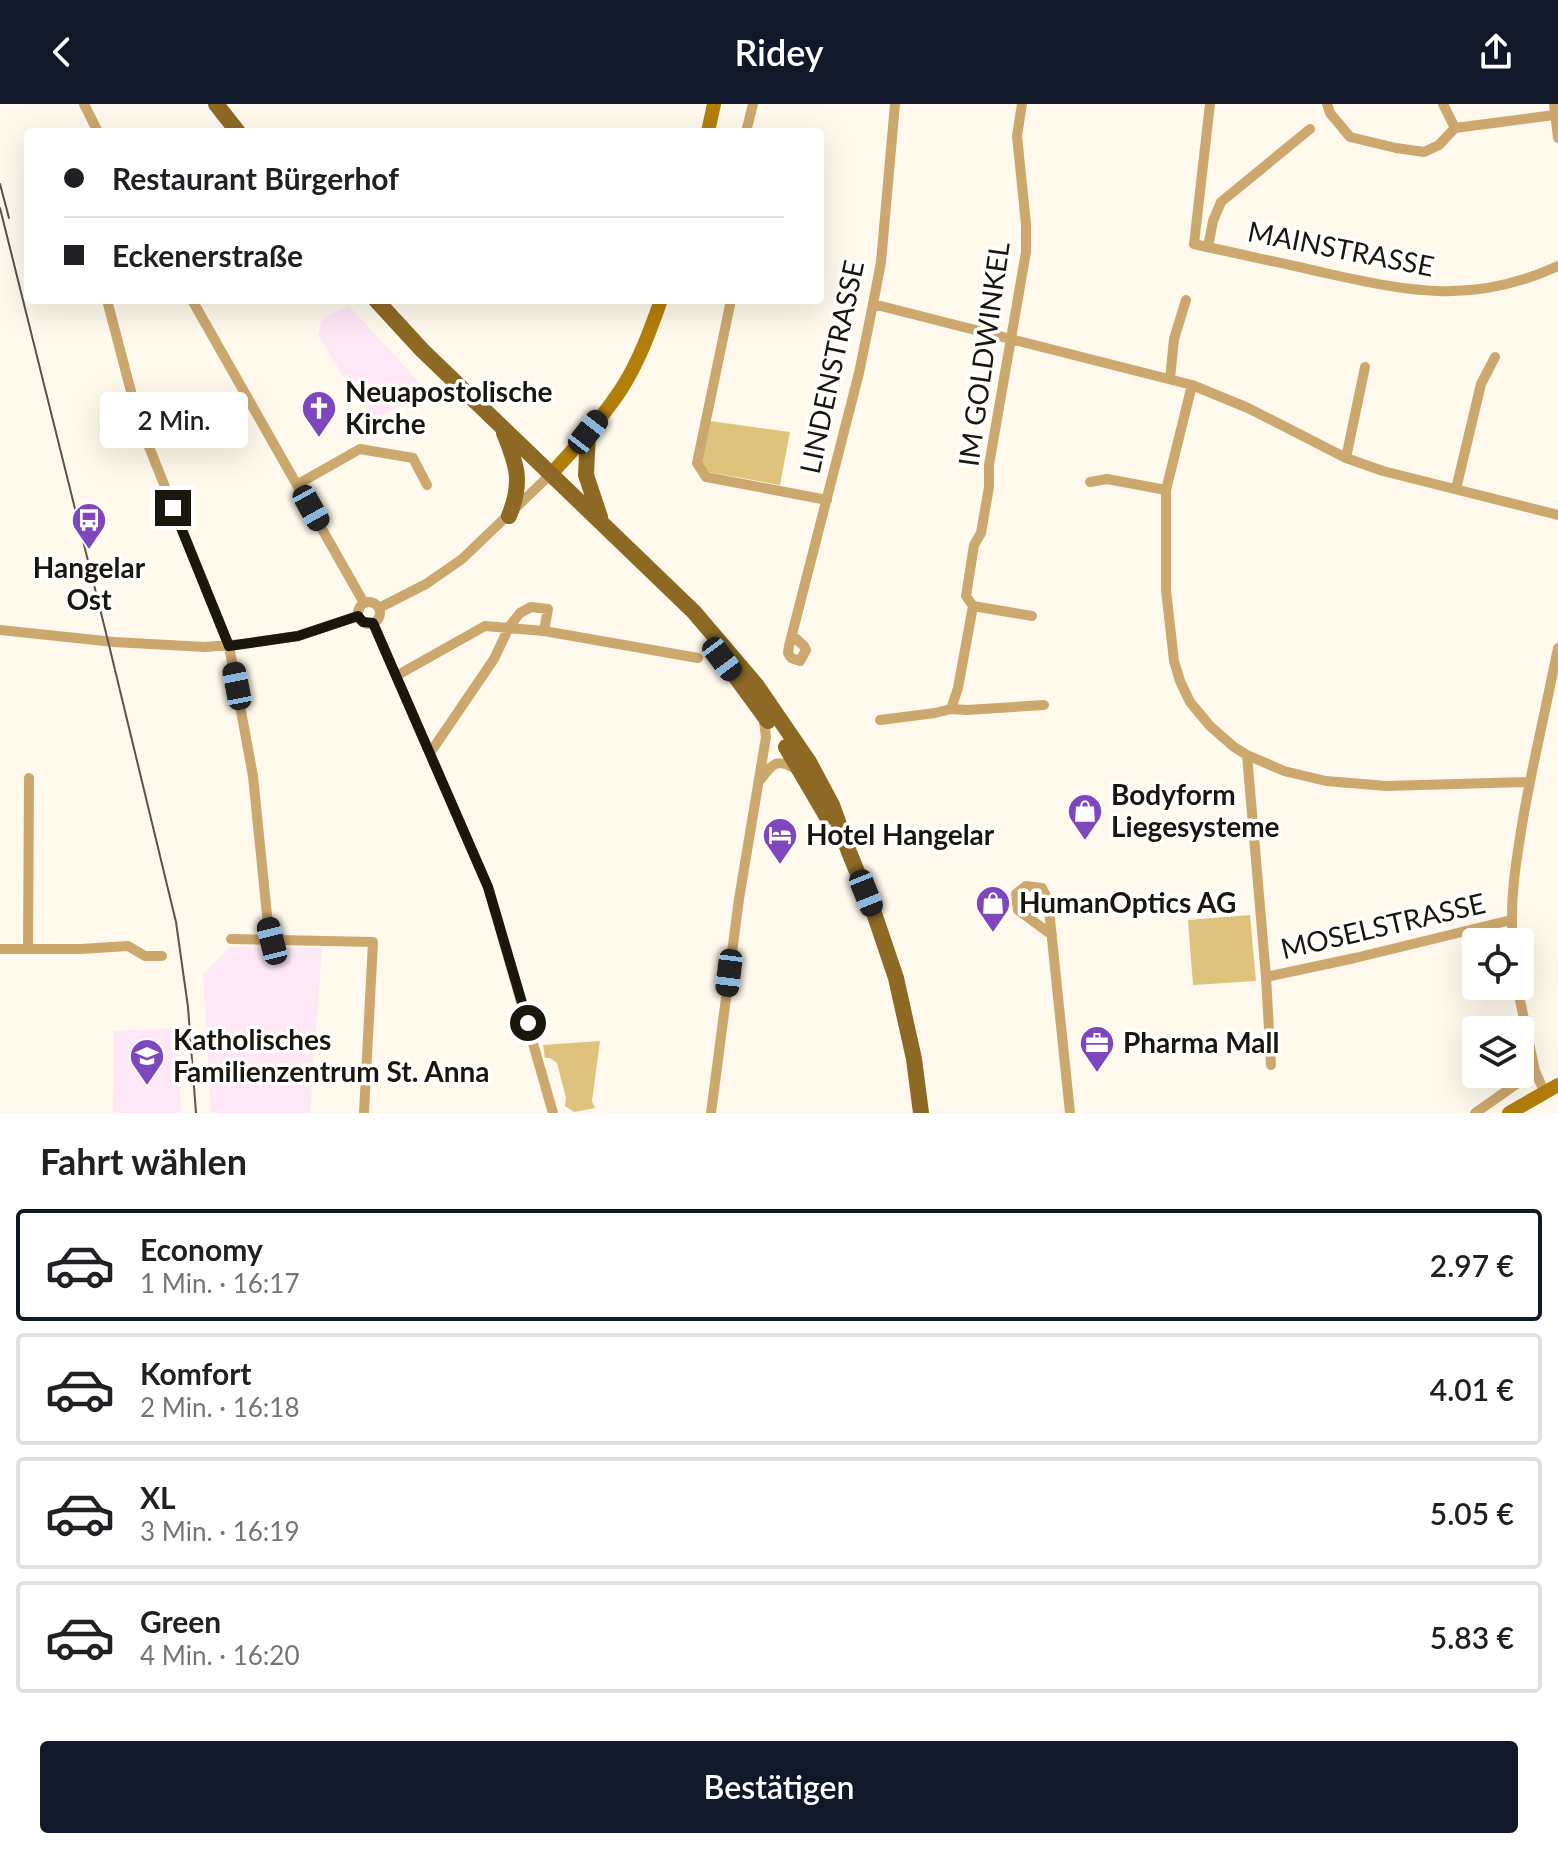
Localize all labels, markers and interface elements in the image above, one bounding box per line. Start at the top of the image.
icon: back [40,30,84,74]
text: Ridey [734,30,824,74]
icon: share [1474,30,1518,74]
text: Restaurant Bürgerhof [112,160,399,196]
street label: MAINSTRASSE [1245,213,1437,283]
text: Eckenerstraße [112,237,303,273]
street label: IM GOLDWINKEL [950,239,1016,468]
street label: LINDENSTRASSE [792,257,870,477]
place label: Neuapostolische Kirche [345,374,552,440]
church icon: Neuapostolische Kirche [300,389,338,439]
callout: 2 Min. [99,392,247,448]
text: 2 Min. [138,404,210,436]
car [564,406,612,458]
car [289,481,333,535]
route end [155,490,191,526]
bus stop icon: Hangelar Ost [70,501,108,551]
place label: Hangelar Ost [33,550,146,616]
car [698,633,746,685]
car [221,660,253,712]
place label: Bodyform Liegesysteme [1111,777,1280,843]
shop icon: Bodyform Liegesysteme [1066,792,1104,842]
hotel icon: Hotel Hangelar [761,816,799,866]
place label: Hotel Hangelar [806,817,995,851]
car [846,866,886,920]
shop icon: HumanOptics AG [974,884,1012,934]
place label: HumanOptics AG [1019,885,1236,919]
street label: MOSELSTRASSE [1277,885,1488,965]
car [255,915,289,967]
map controls [1462,928,1534,1088]
button: locate [1462,928,1534,1000]
car [714,948,744,998]
route start [510,1005,546,1041]
button: layers [1462,1016,1534,1088]
place label: Katholisches Familienzentrum St. Anna [173,1022,490,1088]
office icon: Pharma Mall [1078,1024,1116,1074]
place label: Pharma Mall [1123,1025,1279,1059]
school or university icon: Katholisches Familienzentrum St. Anna [128,1037,166,1087]
text: Fahrt wählen [40,1139,247,1183]
icon: car [44,1229,116,1301]
text: Economy [140,1231,263,1267]
text: 2.97 € [1430,1247,1514,1283]
text: 1 Min. · 16:17 [140,1267,299,1299]
icon: car [44,1353,116,1425]
text: Komfort [140,1355,251,1391]
text: 4.01 € [1430,1371,1514,1407]
text: 2 Min. · 16:18 [140,1391,299,1423]
icon: car [44,1477,116,1549]
text: XL [140,1479,176,1515]
text: 5.05 € [1430,1495,1514,1531]
text: 3 Min. · 16:19 [140,1515,299,1547]
icon: car [44,1601,116,1673]
text: Green [140,1603,221,1639]
text: 5.83 € [1430,1619,1514,1655]
text: 4 Min. · 16:20 [140,1639,299,1671]
button: Bestätigen [40,1741,1518,1833]

